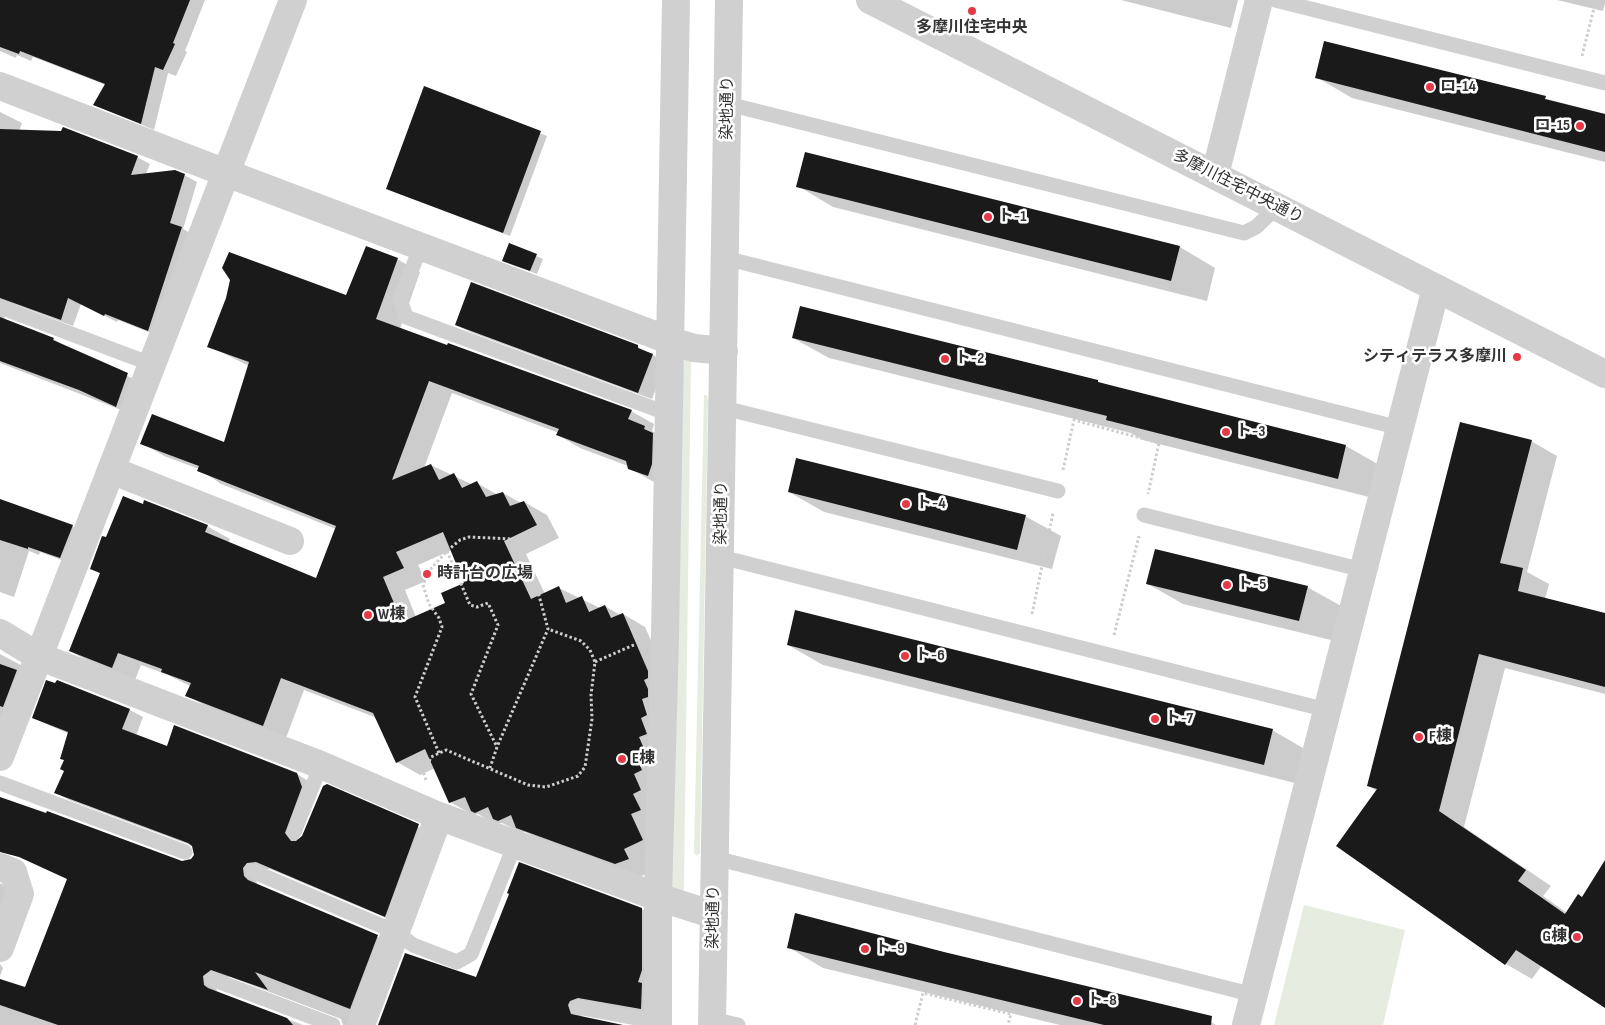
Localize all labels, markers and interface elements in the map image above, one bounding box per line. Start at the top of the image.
marker: 多摩川住宅中央 [966,5,978,17]
place label: 多摩川住宅中央 [916,18,1028,38]
street label: 染地通り [718,76,738,140]
place label: ロ-14 [1440,77,1476,97]
marker: ロ-14 [1424,81,1436,93]
place label: ロ-15 [1535,116,1570,136]
marker: ロ-15 [1574,120,1586,132]
street label: 多摩川住宅中央通り [1169,146,1307,228]
place label: ト-1 [998,207,1026,227]
marker: ト-1 [982,211,994,223]
place label: シティテラス多摩川 [1363,347,1507,367]
place label: ト-2 [955,349,984,369]
marker: シティテラス多摩川 [1511,351,1523,363]
marker: ト-2 [939,353,951,365]
place label: ト-3 [1236,422,1265,442]
marker: ト-3 [1220,426,1232,438]
street label: 染地通り [712,481,732,545]
place label: ト-4 [916,494,946,514]
marker: ト-4 [900,498,912,510]
place label: 時計台の広場 [437,564,533,584]
marker: 時計台の広場 [421,568,433,580]
place label: ト-5 [1237,575,1266,595]
marker: ト-5 [1221,579,1233,591]
place label: W棟 [378,605,405,625]
marker: W棟 [362,609,374,621]
place label: ト-6 [915,646,945,666]
marker: ト-6 [899,650,911,662]
place label: ト-7 [1165,709,1193,729]
marker: ト-7 [1149,713,1161,725]
place label: F棟 [1429,727,1452,747]
marker: F棟 [1413,731,1425,743]
place label: E棟 [632,749,655,769]
marker: E棟 [616,753,628,765]
street label: 染地通り [704,885,724,949]
place label: G棟 [1543,927,1567,947]
marker: G棟 [1571,931,1583,943]
place label: ト-9 [875,939,905,959]
marker: ト-9 [859,943,871,955]
place label: ト-8 [1087,991,1117,1011]
marker: ト-8 [1071,995,1083,1007]

